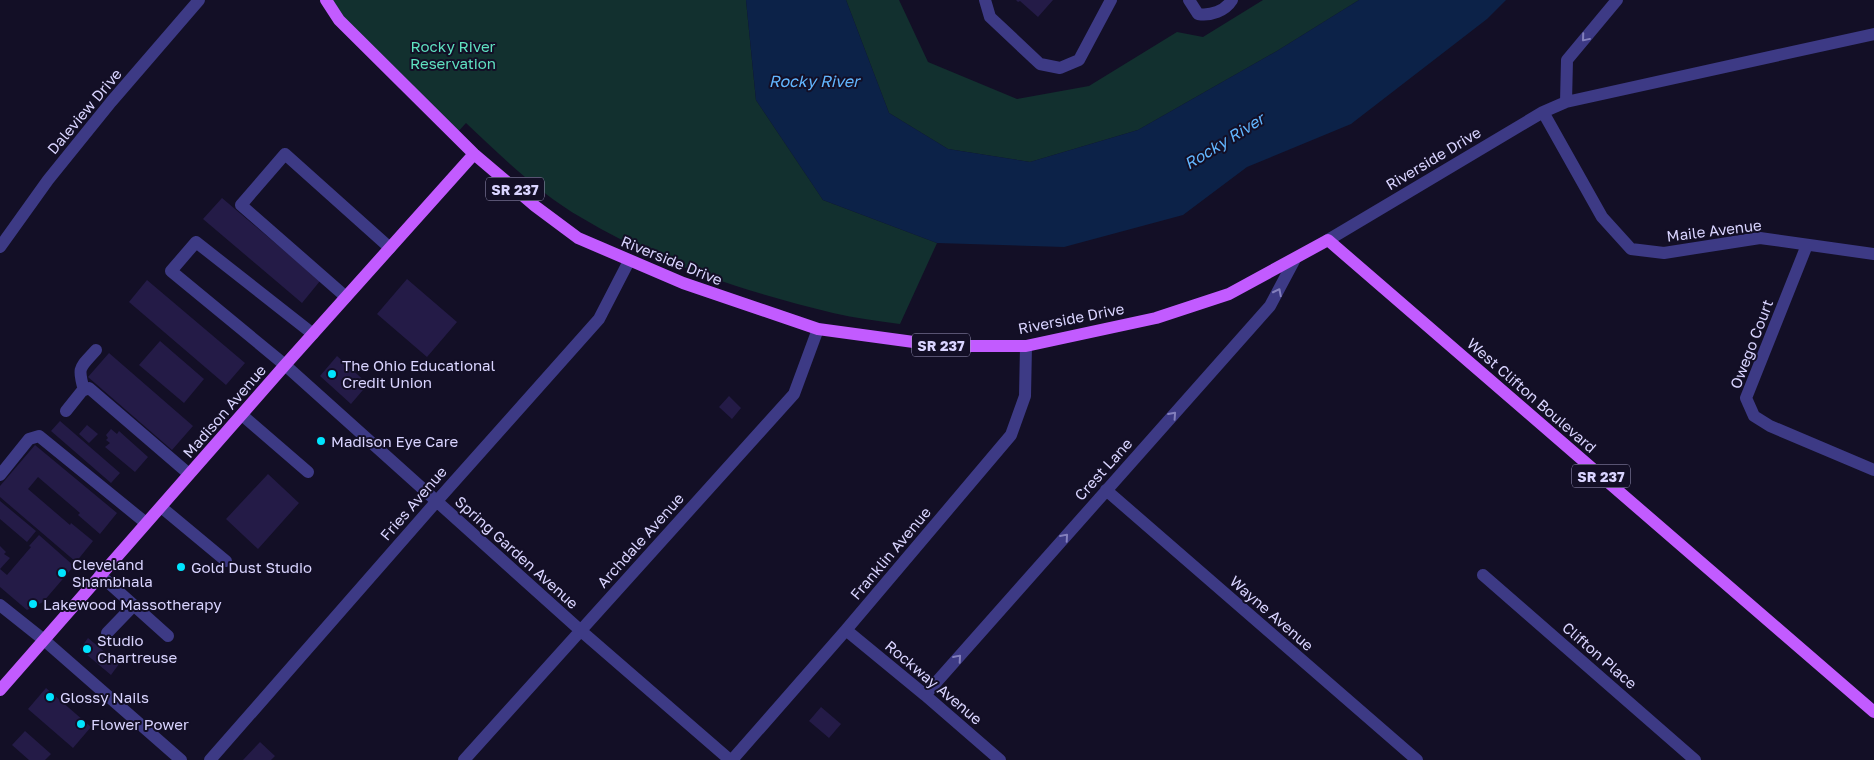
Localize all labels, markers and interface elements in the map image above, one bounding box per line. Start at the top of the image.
one-way arrow [1582,32,1591,41]
park label: Rocky River Reservation [410,37,496,72]
street label: Daleview Drive [43,64,125,157]
water label: Rocky River [769,71,862,91]
water label: Rocky River [1180,107,1270,173]
street label: Riverside Drive [1382,122,1484,193]
road number: SR 237 [486,178,544,200]
street label: Maile Avenue [1666,215,1763,245]
street label: Riverside Drive [619,231,726,289]
one-way arrow [1272,288,1282,297]
street label: Owego Court [1726,297,1776,391]
street label: Riverside Drive [1016,299,1126,337]
road number: SR 237 [912,334,970,356]
street label: West Clifton Boulevard [1464,334,1600,456]
place label: The Ohio Educational Credit Union [342,356,496,391]
street label: Madison Avenue [179,361,270,461]
marker: The Ohio Educational Credit Union [326,368,338,380]
one-way arrow [1167,412,1176,421]
place label: Madison Eye Care [331,432,458,450]
street label: Crest Lane [1070,434,1136,504]
marker: Madison Eye Care [315,435,327,447]
street label: Fries Avenue [376,462,450,544]
road number: SR 237 [1572,464,1630,488]
street label: Archdale Avenue [593,489,687,591]
street label: Spring Garden Avenue [452,492,583,612]
street label: Franklin Avenue [846,503,934,603]
one-way arrow [1059,533,1068,542]
place label: Cleveland Shambhala [72,555,153,590]
place label: Gold Dust Studio [191,558,312,576]
marker: Gold Dust Studio [175,561,187,573]
marker: Cleveland Shambhala [56,567,68,579]
street label: Wayne Avenue [1226,572,1318,654]
place label: Lakewood Massotherapy [43,595,222,613]
marker: Lakewood Massotherapy [27,598,39,610]
street label: Clifton Place [1559,618,1641,692]
place label: Studio Chartreuse [97,631,177,666]
street label: Rockway Avenue [882,636,986,728]
marker: Studio Chartreuse [81,643,93,655]
one-way arrow [952,655,961,664]
place label: Glossy Nails [60,688,149,706]
marker: Glossy Nails [44,691,56,703]
place label: Flower Power [91,715,189,733]
marker: Flower Power [75,718,87,730]

